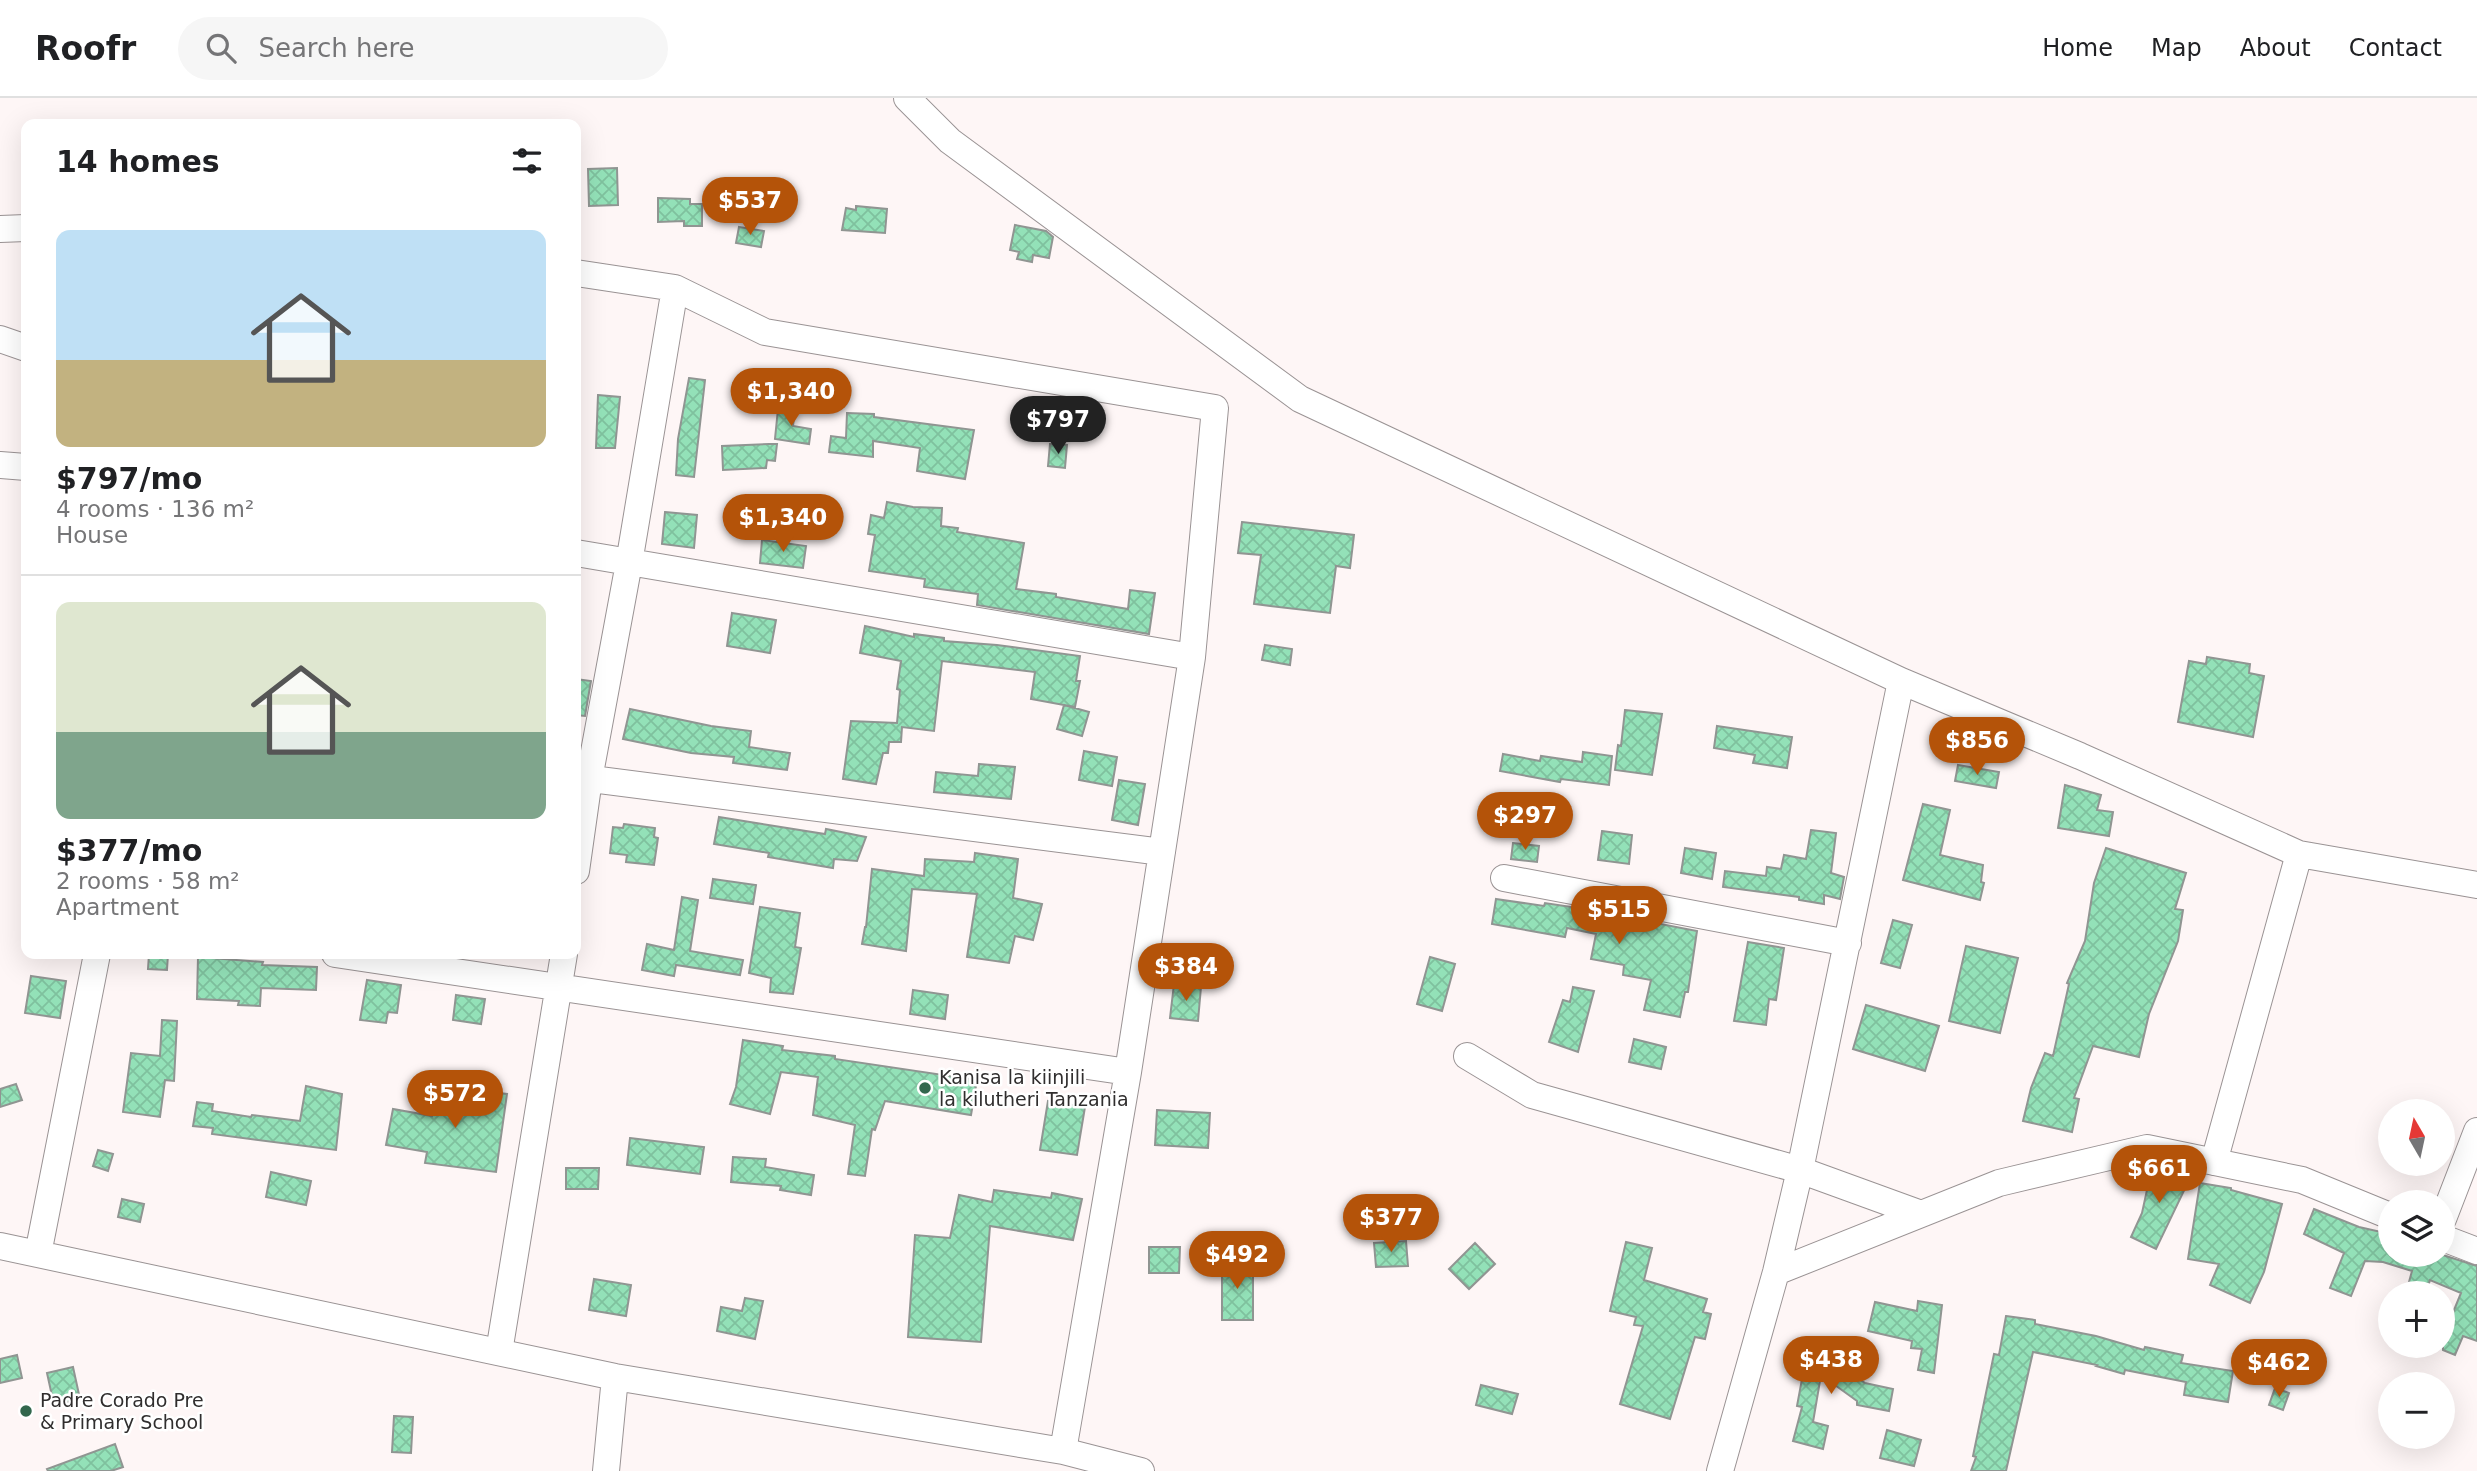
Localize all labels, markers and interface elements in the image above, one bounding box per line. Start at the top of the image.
search box [178,17,668,80]
text: Roofr [35,29,136,68]
icon: search [202,29,240,67]
text: Search here [258,33,415,63]
text: Home [2042,34,2113,62]
text: Map [2151,34,2202,62]
text: About [2240,34,2311,62]
text: Contact [2349,34,2442,62]
icon: filters [508,142,546,180]
text: 14 homes [56,144,220,179]
pin: $537 [709,178,791,237]
text: $537 [718,187,782,213]
icon: home [238,275,364,401]
pin: $1,340 [734,368,848,428]
text: $1,340 [747,378,835,404]
pin: $797 [1017,396,1099,456]
text: $797 [1026,406,1090,432]
text: $797/mo [56,461,202,496]
pin: $1,340 [726,494,840,554]
text: 4 rooms · 136 m² [56,496,254,522]
text: $1,340 [739,504,827,530]
text: House [56,522,128,548]
icon: home [238,647,364,773]
pin: $856 [1936,718,2018,777]
text: $856 [1945,727,2009,753]
pin: $297 [1484,792,1566,852]
text: $297 [1493,802,1557,828]
text: $377/mo [56,833,202,868]
text: 2 rooms · 58 m² [56,868,240,894]
pin: $515 [1578,886,1660,946]
text: Apartment [56,894,179,920]
text: $515 [1587,896,1651,922]
pin: $384 [1145,944,1227,1003]
text: $384 [1154,953,1218,979]
place label: Kanisa la kiinjili la kilutheri Tanzania [939,1066,1129,1110]
pin: $572 [414,1070,496,1130]
text: $572 [423,1080,487,1106]
marker: Kanisa la kiinjili la kilutheri Tanzania [917,1080,933,1096]
north arrow [2378,1099,2455,1176]
map controls [2378,1099,2455,1449]
pin: $661 [2118,1146,2200,1205]
text: $661 [2127,1155,2191,1181]
button: layers [2378,1190,2455,1267]
pin: $377 [1350,1194,1432,1254]
text: $377 [1359,1204,1423,1230]
pin: $492 [1196,1232,1278,1291]
text: $492 [1205,1241,1269,1267]
button: + [2378,1281,2455,1358]
pin: $438 [1790,1336,1872,1396]
pin: $462 [2238,1340,2320,1399]
text: $438 [1799,1346,1863,1372]
text: $462 [2247,1349,2311,1375]
button: − [2378,1372,2455,1449]
place label: Padre Corado Pre & Primary School [40,1389,204,1433]
marker: Padre Corado Pre & Primary School [18,1403,34,1419]

